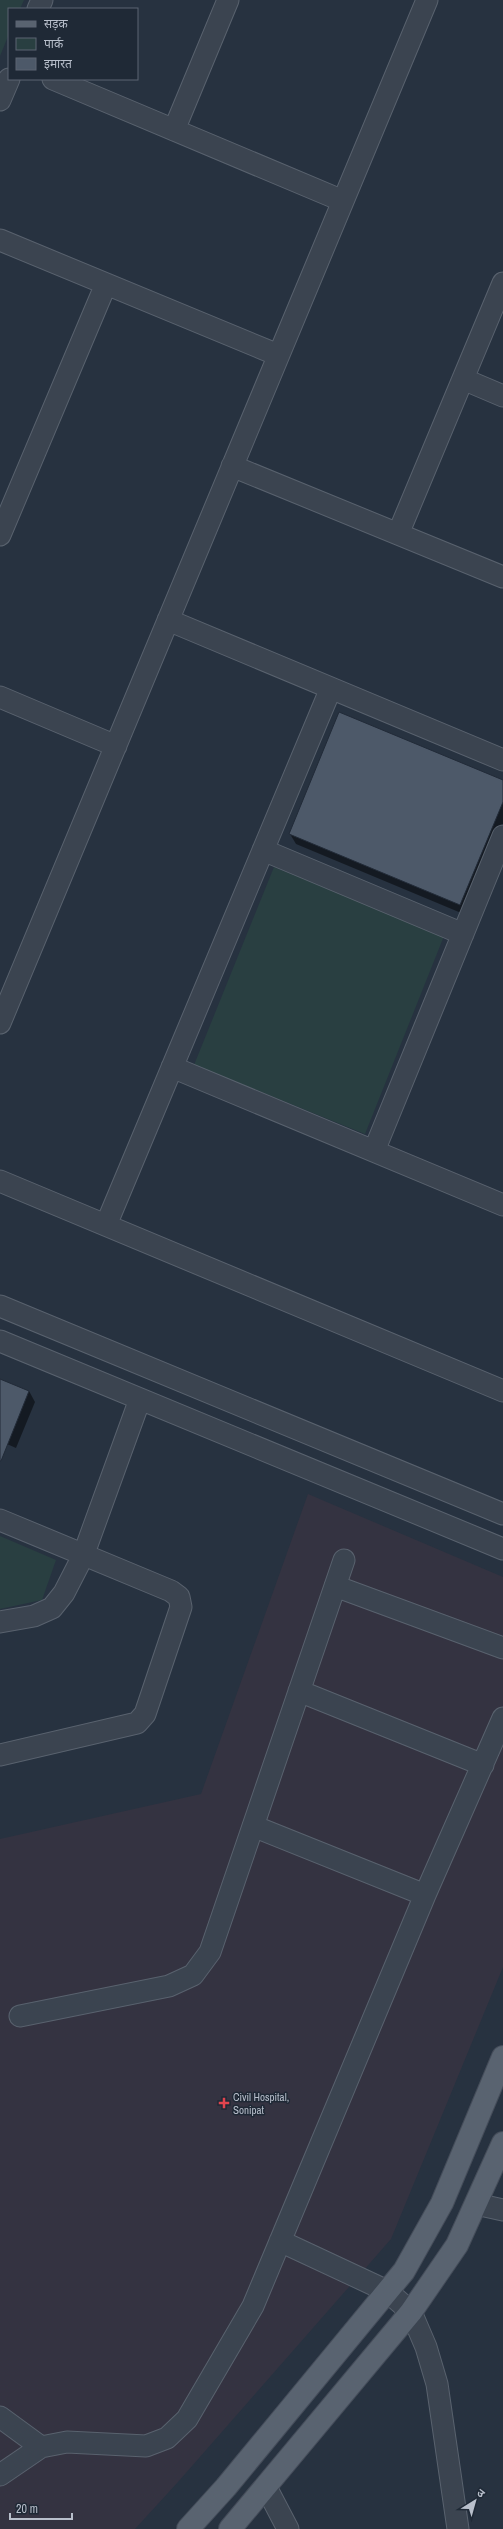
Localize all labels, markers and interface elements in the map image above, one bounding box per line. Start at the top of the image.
legend [8,8,138,80]
text: सड़क [44,16,69,32]
text: पार्क [44,36,64,52]
text: इमारत [44,56,73,72]
place label: Civil Hospital, Sonipat [233,2090,289,2117]
marker: Civil Hospital, Sonipat [218,2097,230,2109]
north arrow [455,2481,495,2521]
text: उ [474,2485,488,2501]
scale bar [10,2495,72,2521]
text: 20 m [16,2501,38,2517]

